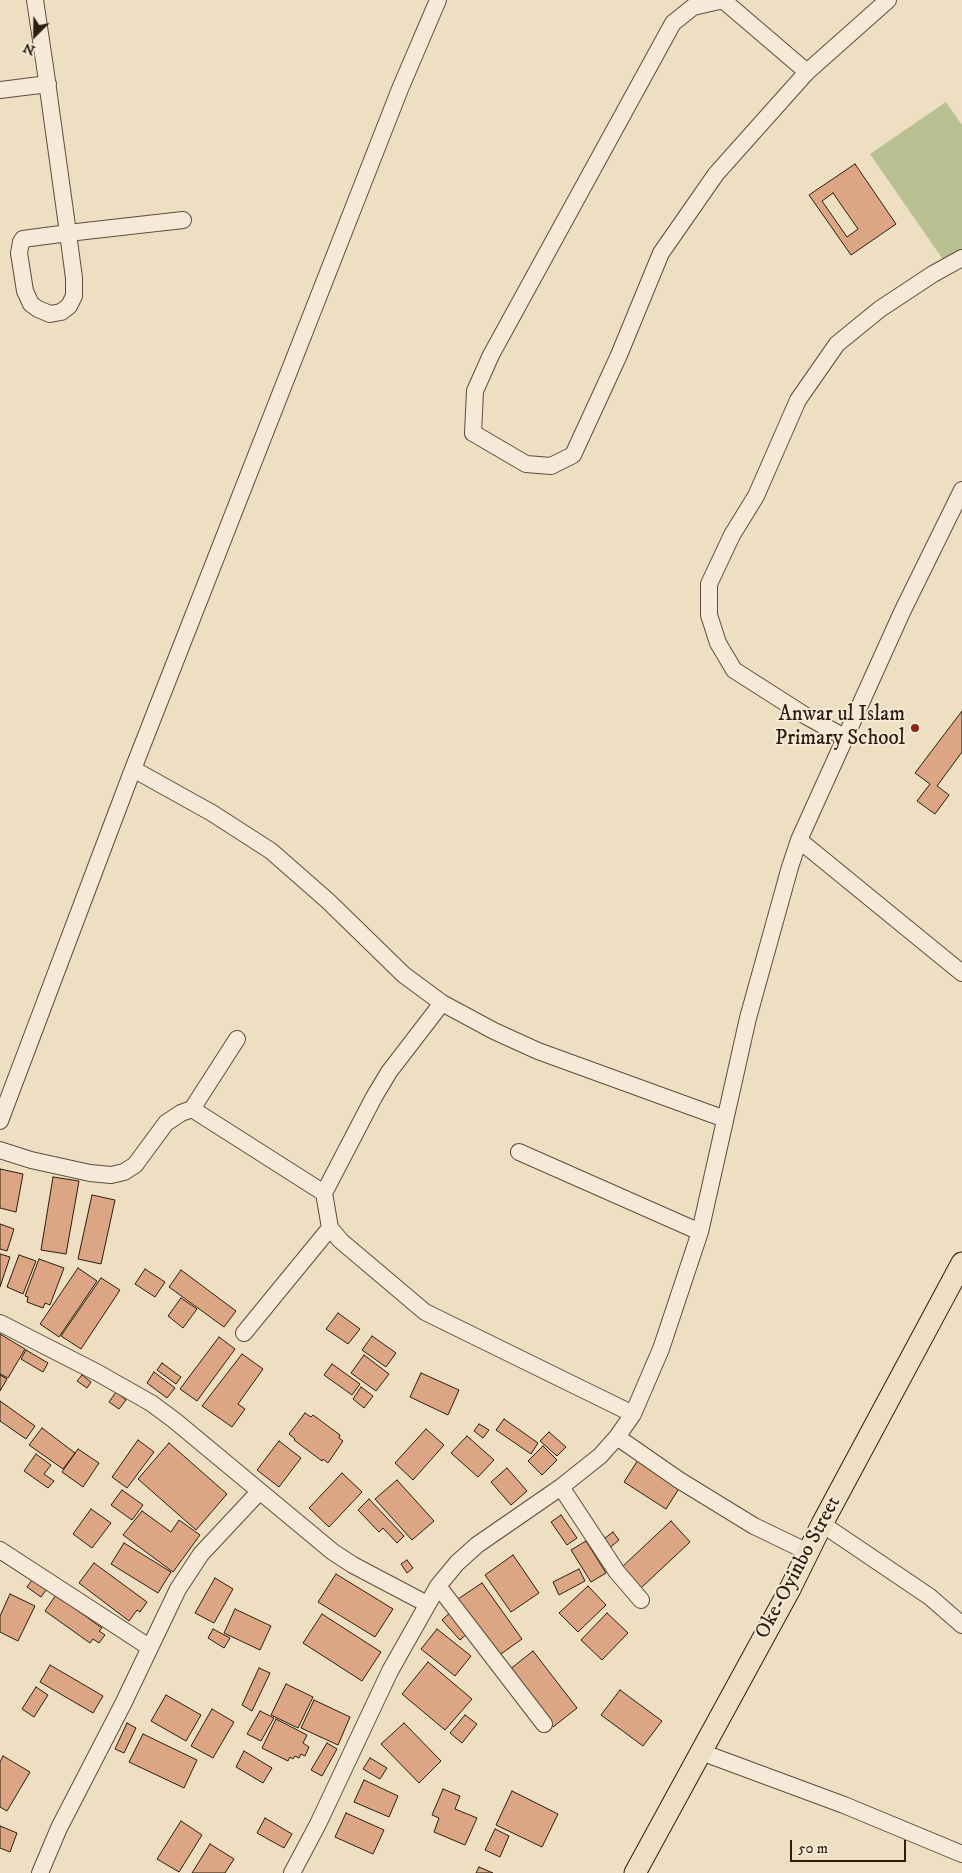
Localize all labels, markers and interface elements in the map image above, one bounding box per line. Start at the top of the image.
north arrow [10,10,60,60]
text: N [20,38,38,59]
place label: Anwar ul Islam Primary School [775,703,905,753]
marker: Anwar ul Islam Primary School [909,722,921,734]
street label: Oke-Oyinbo Street [751,1492,847,1644]
scale bar [792,1830,908,1862]
text: 50 m [798,1839,828,1858]

